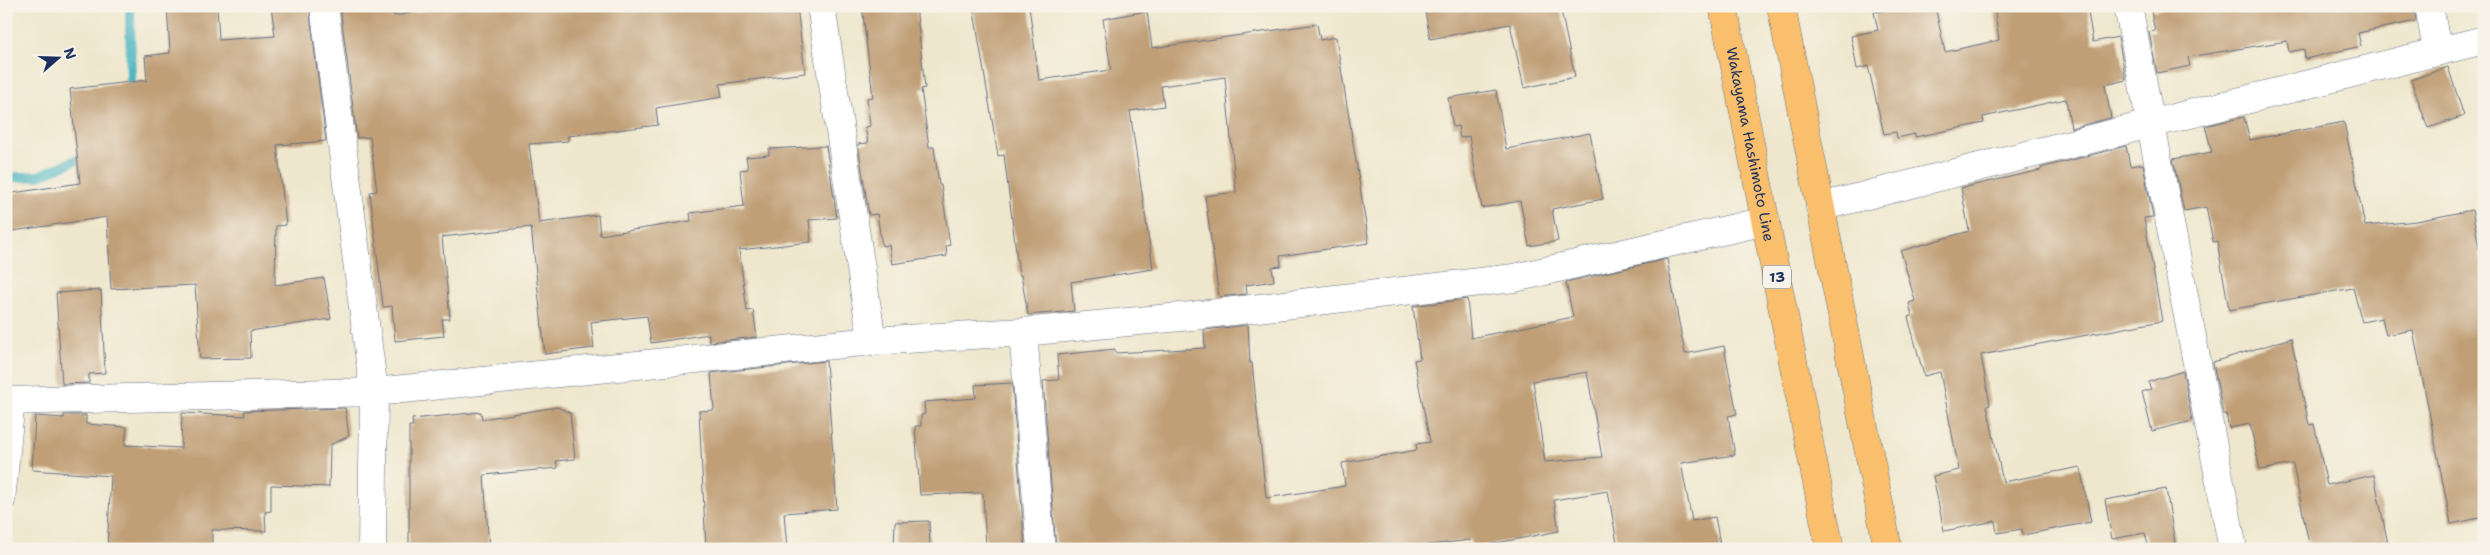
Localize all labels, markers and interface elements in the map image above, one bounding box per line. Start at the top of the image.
north arrow [32,32,82,82]
text: N [60,45,81,62]
street label: Wakayama Hashimoto Line [1721,45,1779,243]
road number: 13 [1763,266,1791,288]

